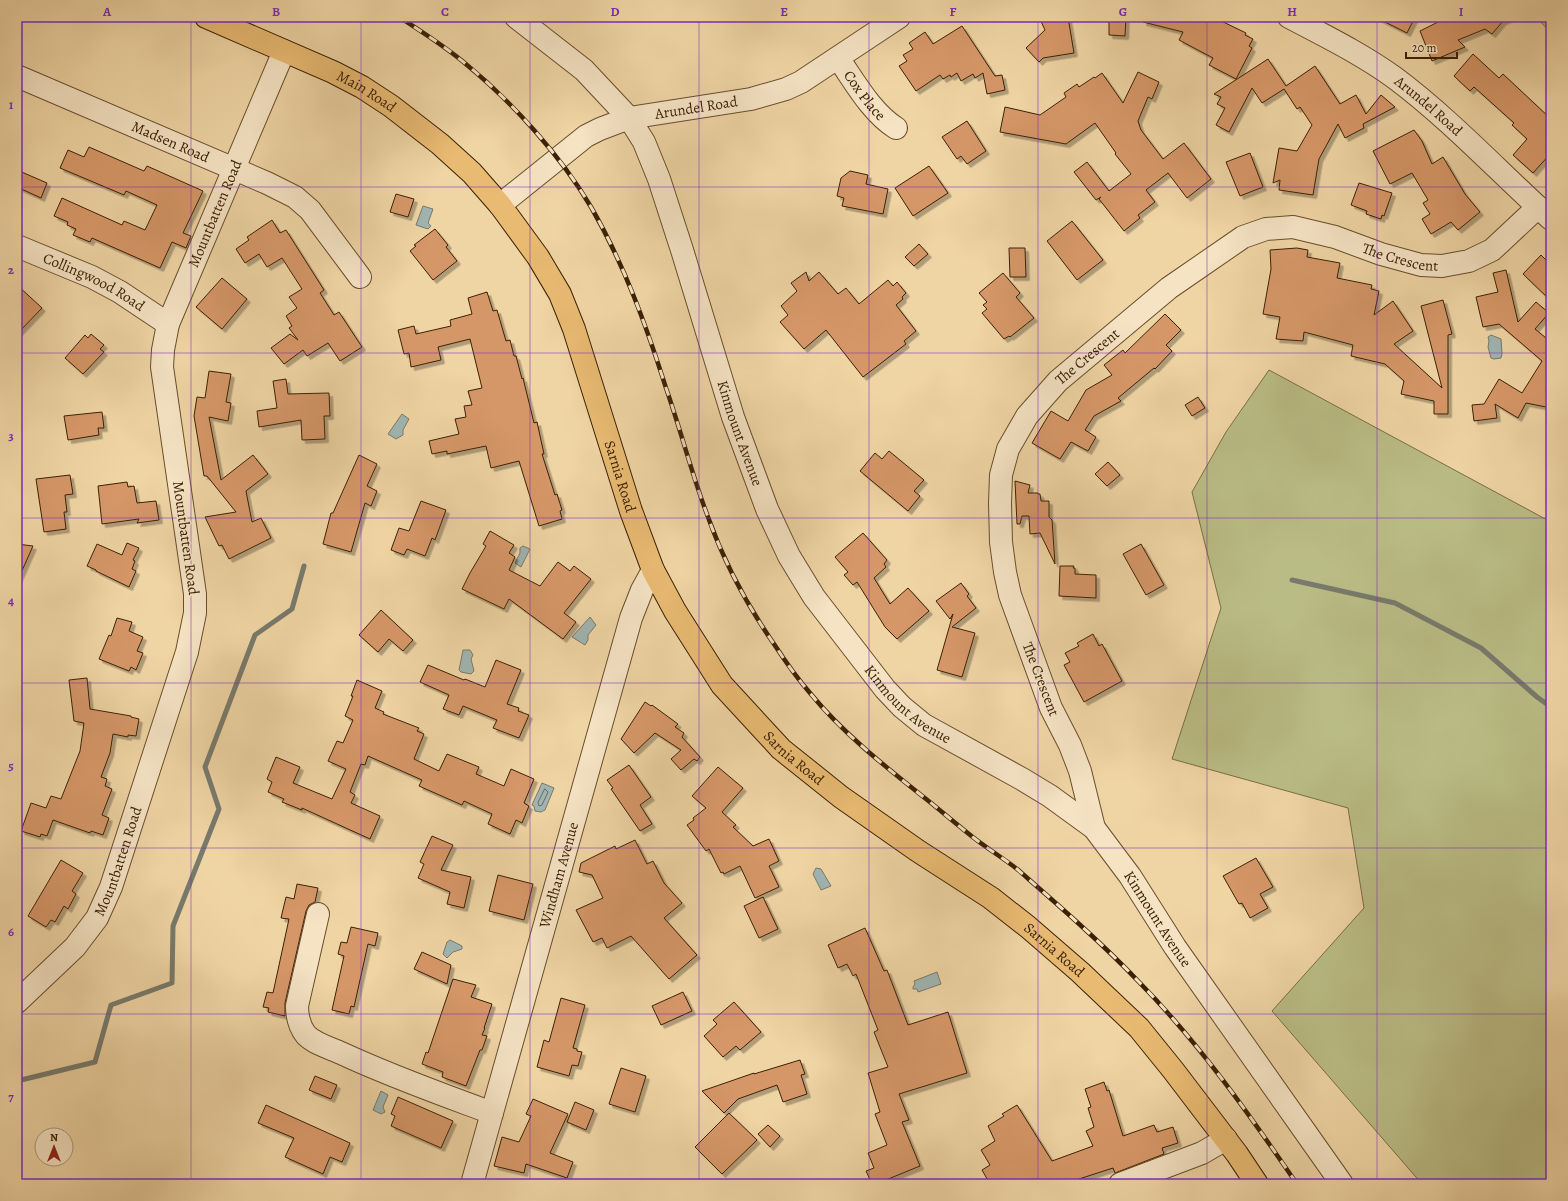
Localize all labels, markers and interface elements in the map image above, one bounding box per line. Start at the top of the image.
text: A [102,3,112,20]
text: B [272,3,280,20]
text: C [441,3,449,20]
text: D [610,3,620,20]
text: E [780,3,788,20]
text: F [950,3,957,20]
text: G [1119,3,1127,20]
text: H [1287,3,1297,20]
text: I [1459,3,1464,20]
scale bar [1406,34,1457,60]
text: 20 m [1412,40,1436,56]
street label: Main Road [333,66,401,117]
street label: Cox Place [839,66,890,125]
street label: Arundel Road [1390,71,1467,141]
street label: Arundel Road [653,91,740,124]
text: 1 [9,96,14,113]
street label: Madsen Road [128,116,213,168]
street label: Mountbatten Road [183,156,247,270]
street label: The Crescent [1359,238,1439,276]
street label: Collingwood Road [40,248,149,316]
text: 2 [8,261,15,278]
street label: The Crescent [1051,324,1124,389]
street label: Kinmount Avenue [712,378,768,489]
text: 3 [8,427,14,444]
street label: Sarnia Road [600,438,641,516]
street label: Mountbatten Road [168,480,204,597]
text: 4 [8,592,14,609]
street label: The Crescent [1018,639,1064,719]
street label: Kinmount Avenue [860,661,955,748]
street label: Sarnia Road [759,726,829,790]
text: 5 [8,757,14,774]
street label: Mountbatten Road [89,803,147,919]
street label: Windham Avenue [534,819,583,931]
street label: Kinmount Avenue [1119,867,1196,971]
street label: Sarnia Road [1020,918,1090,982]
text: 6 [8,923,14,940]
text: 7 [8,1088,14,1105]
north arrow [34,1127,74,1167]
text: N [50,1130,58,1145]

